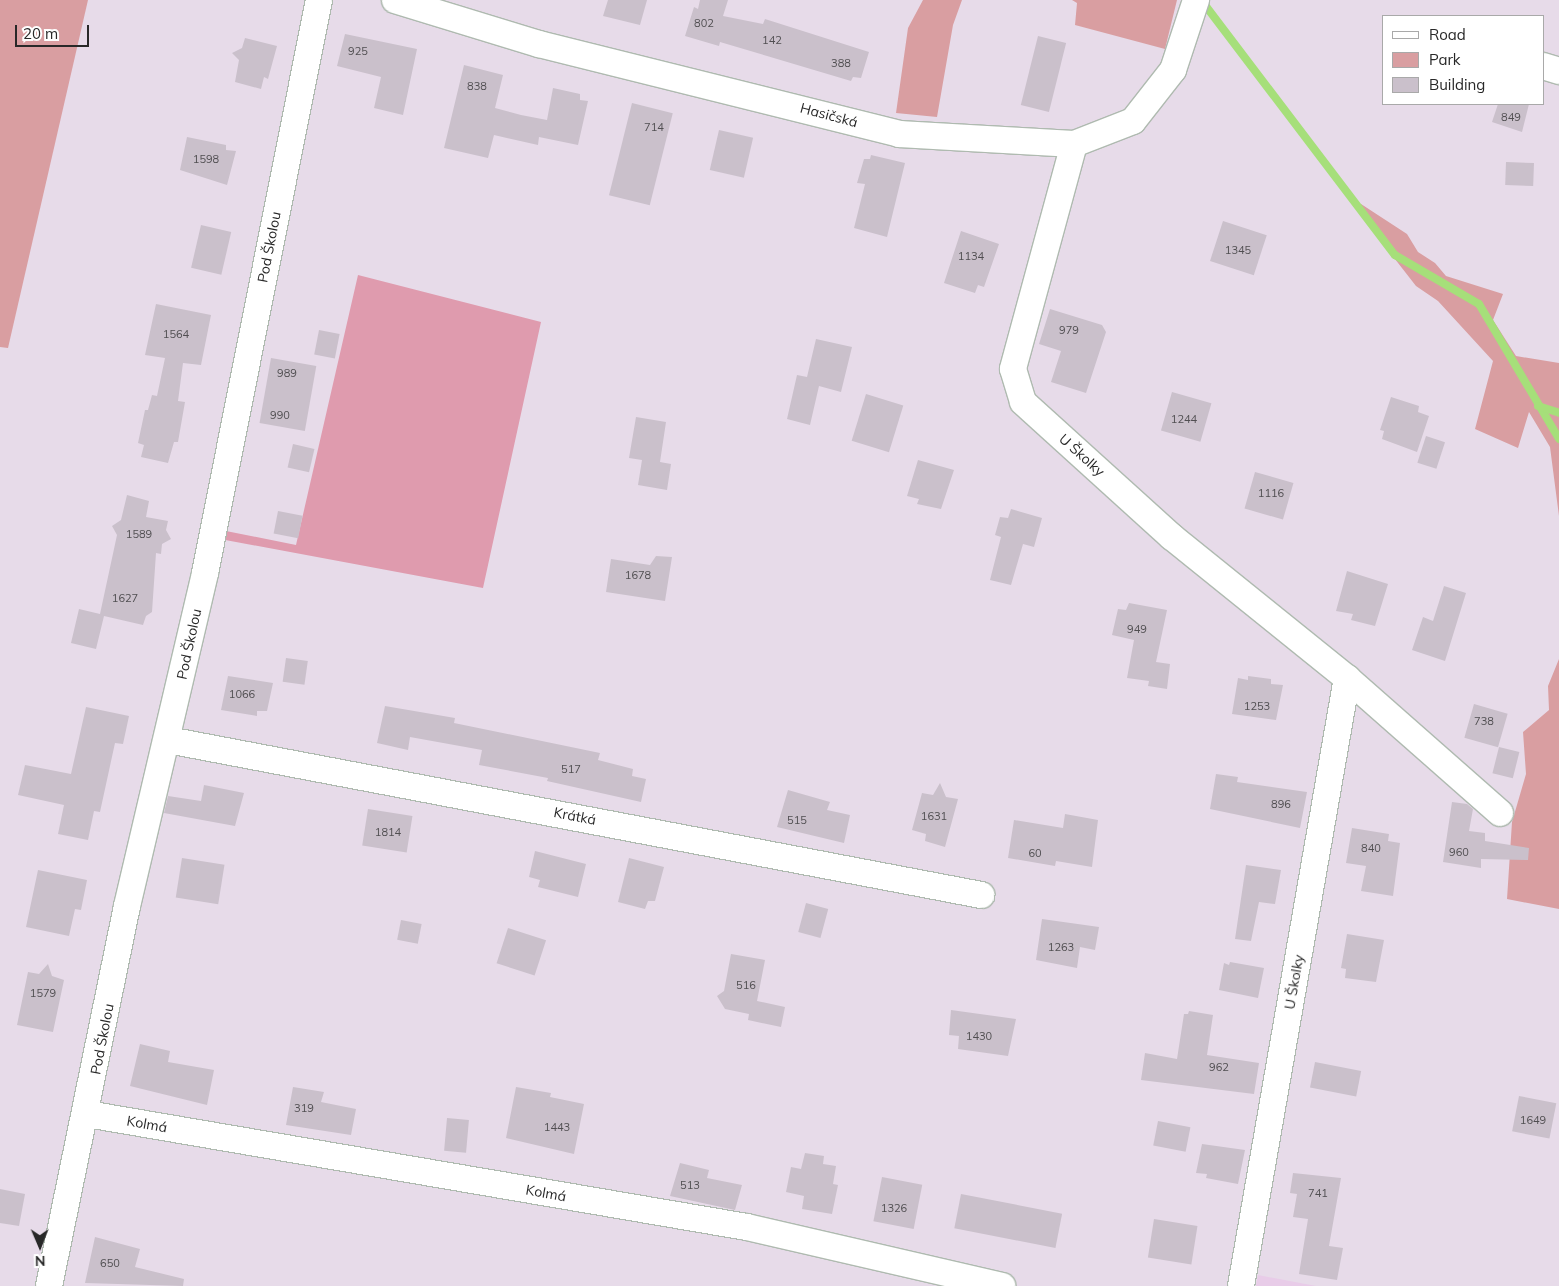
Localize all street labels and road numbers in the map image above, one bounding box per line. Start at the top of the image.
street label: Hasičská [798,99,860,131]
street label: Pod Školou [254,210,284,284]
street label: U Školky [1056,430,1108,480]
street label: Pod Školou [173,607,205,681]
street label: Krátká [552,804,598,828]
street label: U Školky [1281,953,1307,1011]
street label: Pod Školou [87,1002,117,1076]
street label: Kolmá [125,1112,169,1136]
street label: Kolmá [524,1181,568,1205]

